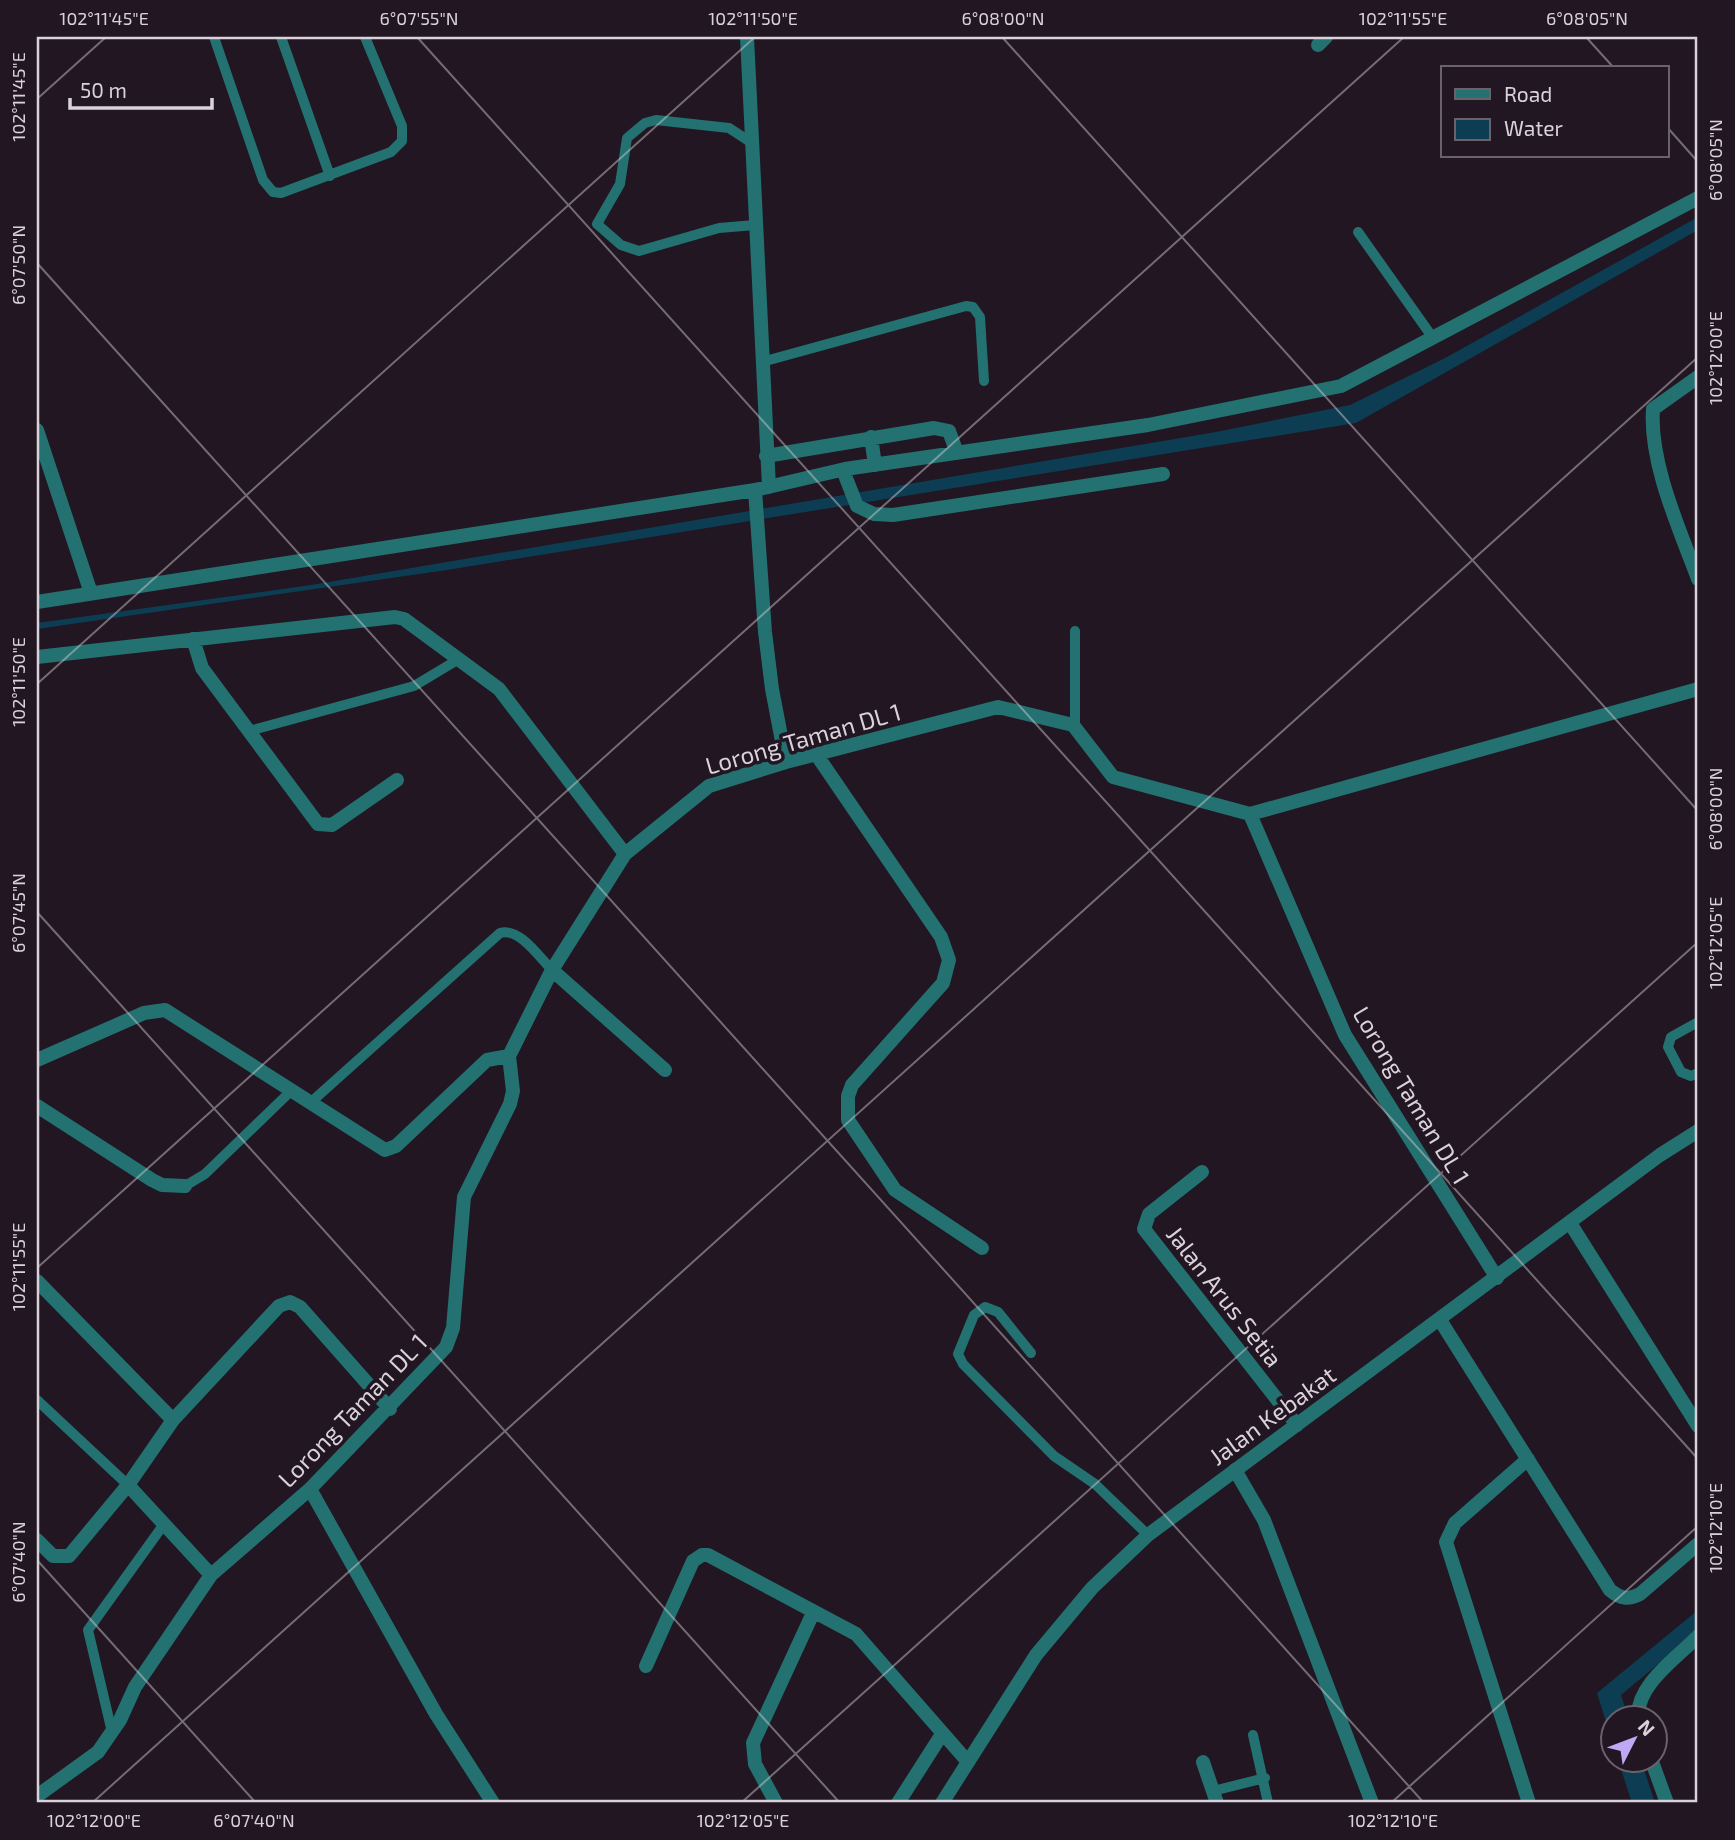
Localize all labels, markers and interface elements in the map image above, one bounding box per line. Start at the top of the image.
text: 102°11'45"E [59,7,149,29]
text: 6°07'55"N [379,7,459,29]
text: 102°11'50"E [708,7,798,29]
text: 6°08'00"N [961,7,1045,29]
text: 102°11'55"E [1359,7,1447,29]
text: 6°08'05"N [1546,7,1628,29]
text: 102°11'45"E [7,52,29,142]
scale bar [70,66,212,110]
legend [1441,66,1668,158]
text: 50 m [80,77,127,102]
text: Road [1504,81,1552,106]
text: Water [1504,115,1563,140]
text: 6°08'05"N [1704,119,1726,201]
text: 6°07'50"N [7,225,29,305]
text: 102°12'00"E [1704,311,1726,405]
text: 102°11'50"E [7,637,29,727]
street label: Lorong Taman DL 1 [702,696,904,780]
text: 6°08'00"N [1704,767,1726,851]
text: 6°07'45"N [7,873,29,953]
text: 102°12'05"E [1704,897,1726,989]
street label: Lorong Taman DL 1 [1348,1001,1476,1189]
street label: Jalan Arus Setia [1161,1220,1289,1372]
text: 102°11'55"E [7,1223,29,1311]
street label: Lorong Taman DL 1 [271,1327,433,1493]
street label: Jalan Kebakat [1203,1359,1341,1471]
text: 102°12'10"E [1704,1483,1726,1573]
text: 6°07'40"N [7,1521,29,1603]
north arrow [1598,1703,1668,1773]
text: N [1634,1714,1660,1740]
text: 102°12'00"E [47,1809,141,1831]
text: 6°07'40"N [213,1809,295,1831]
text: 102°12'05"E [697,1809,789,1831]
text: 102°12'10"E [1348,1809,1438,1831]

